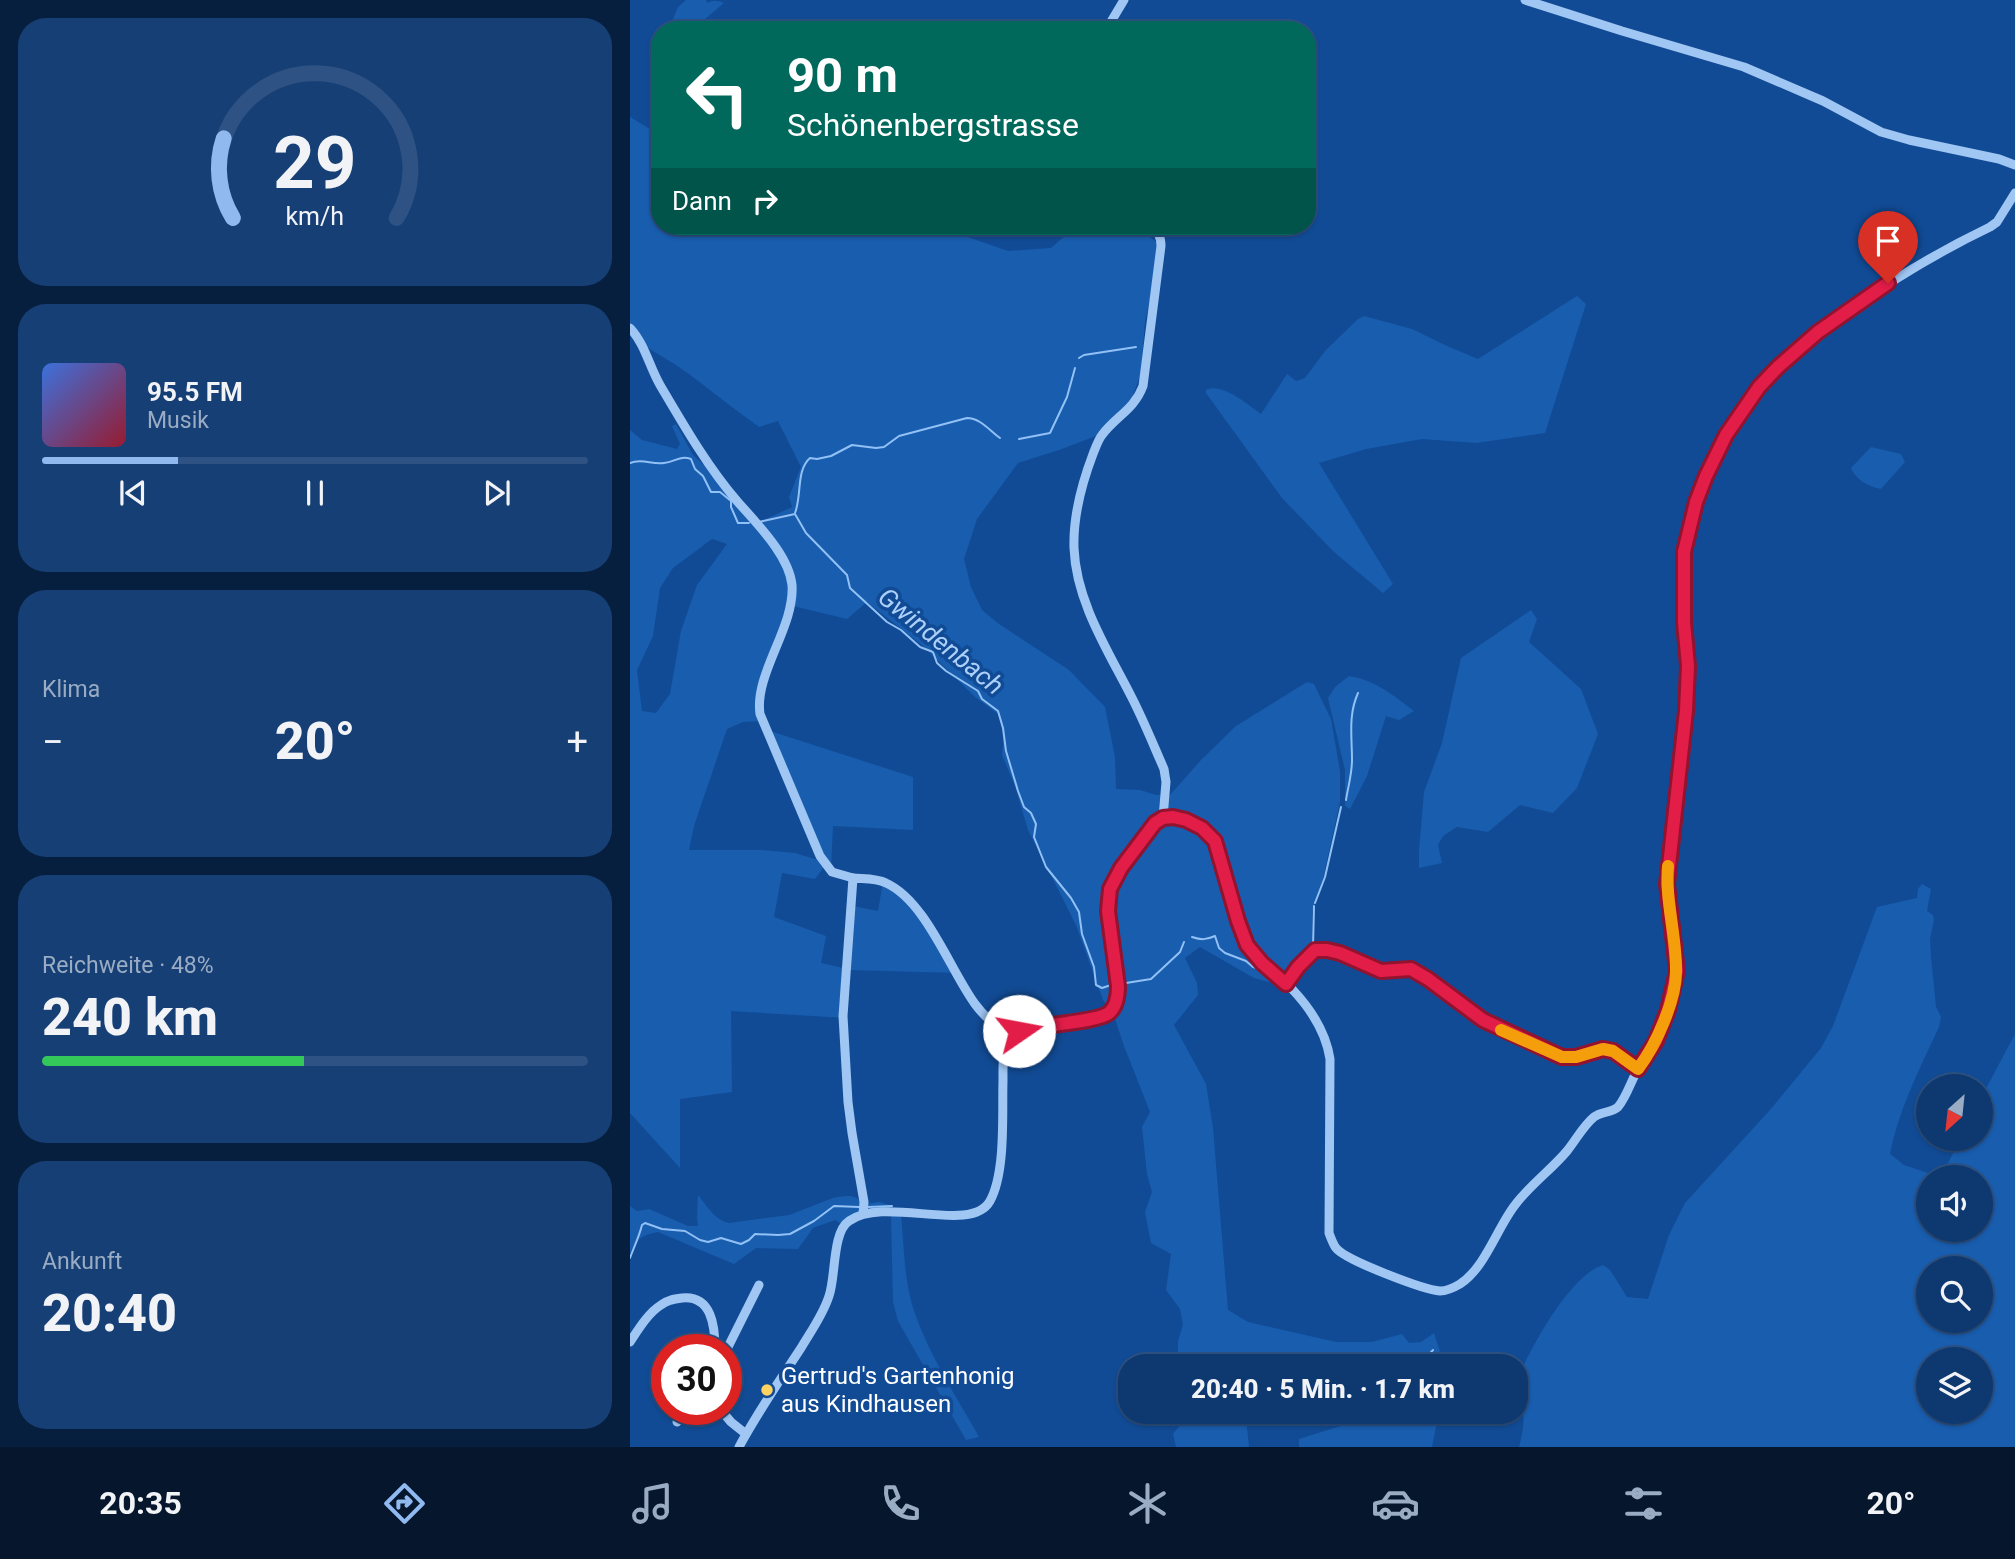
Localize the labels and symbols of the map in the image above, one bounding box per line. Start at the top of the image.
pin [1858,211,1918,283]
water label: Gwindenbach [872,581,1010,701]
position arrow [982,994,1056,1068]
north arrow [1916,1074,1993,1152]
speed limit sign: 30 [651,1334,742,1425]
place label: Gertrud's Gartenhonig aus Kindhausen [781,1362,1015,1418]
marker: Gertrud's Gartenhonig aus Kindhausen [759,1382,775,1398]

